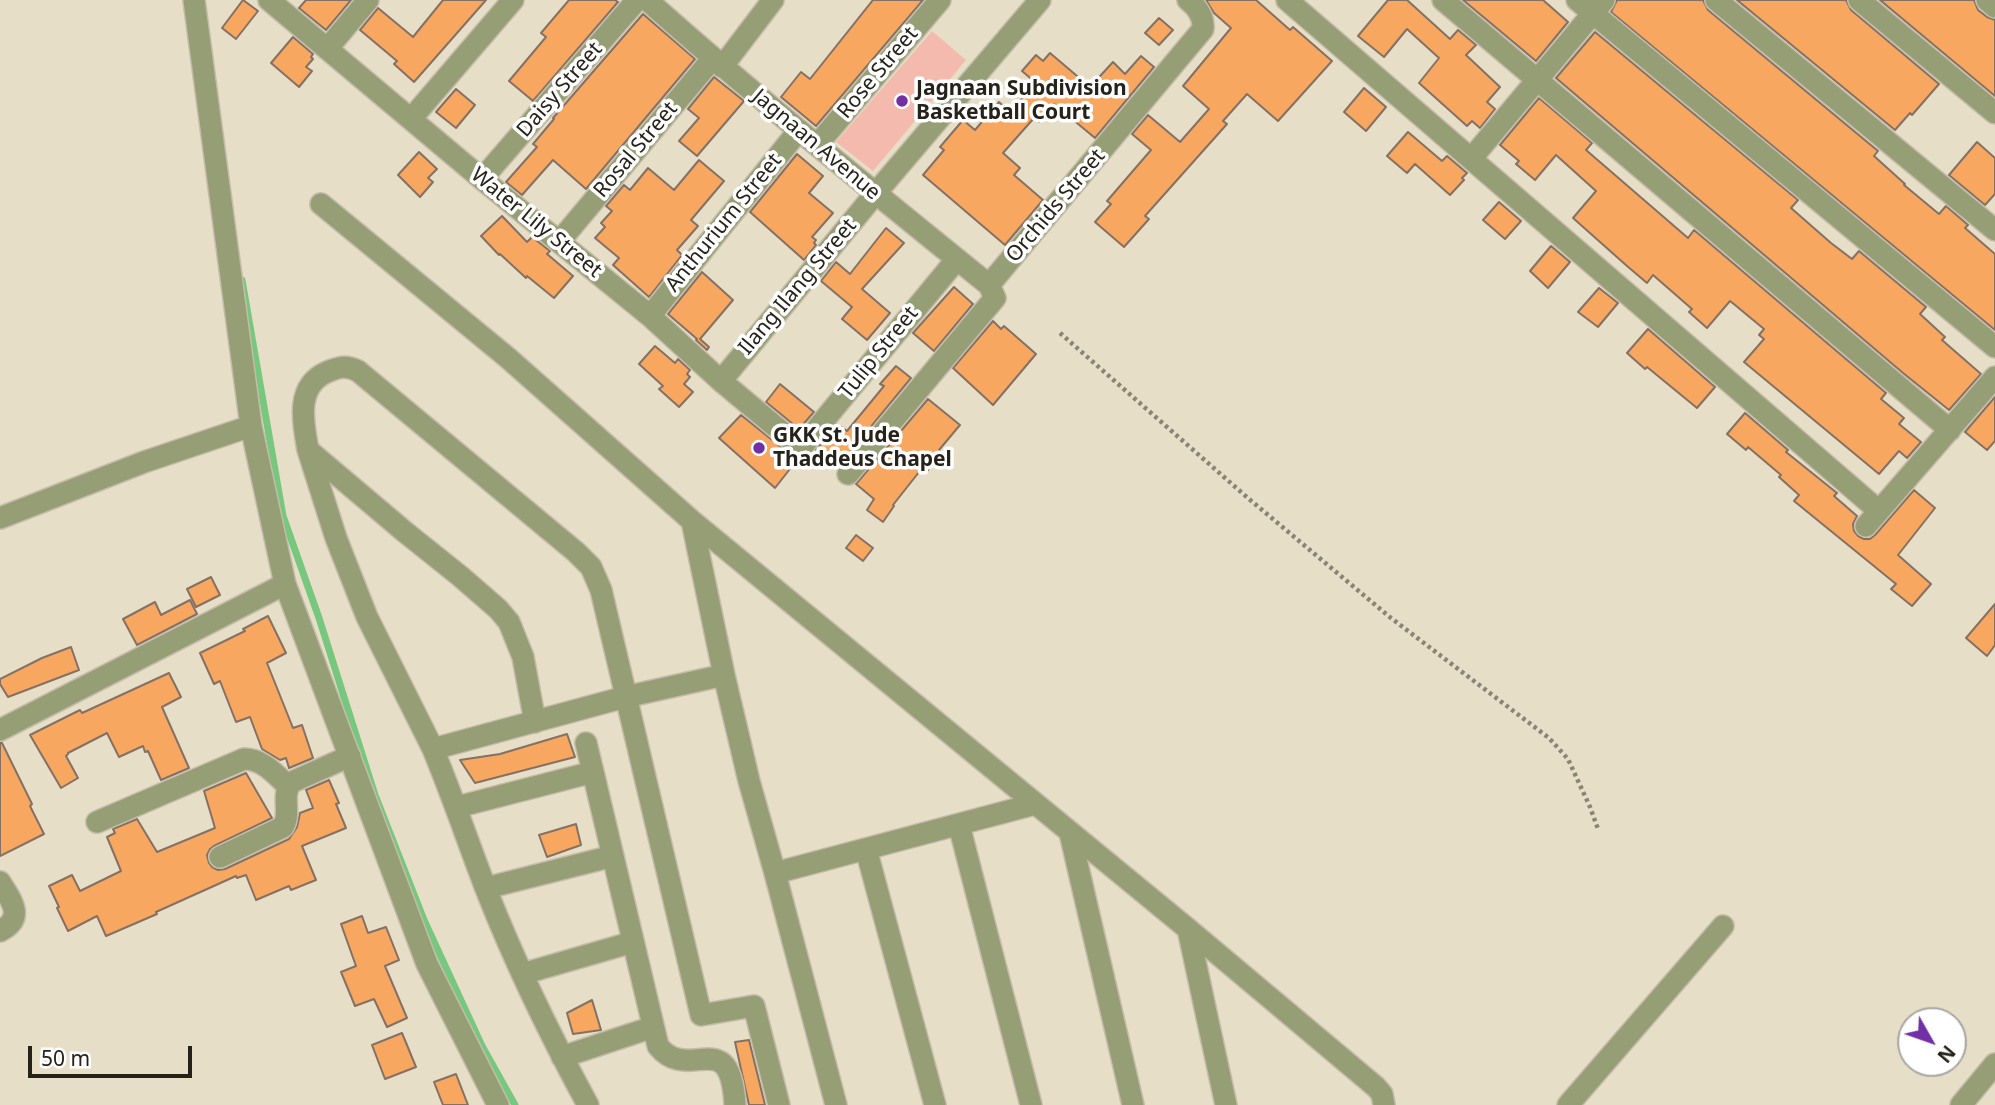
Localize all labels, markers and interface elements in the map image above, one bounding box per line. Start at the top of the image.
street label: Rose Street [832,22,924,124]
street label: Daisy Street [512,37,608,143]
place label: Jagnaan Subdivision Basketball Court [916,76,1127,126]
street label: Jagnaan Avenue [747,84,885,206]
marker: Jagnaan Subdivision Basketball Court [894,93,910,109]
street label: Rosal Street [589,97,683,203]
street label: Orchids Street [1001,144,1111,268]
street label: Anthurium Street [660,149,788,297]
street label: Water Lily Street [465,163,607,283]
street label: Ilang Ilang Street [734,214,862,360]
street label: Tulip Street [834,302,924,404]
place label: GKK St. Jude Thaddeus Chapel [773,423,952,473]
marker: GKK St. Jude Thaddeus Chapel [751,440,767,456]
north arrow [1897,1007,1967,1077]
scale bar [32,1032,196,1076]
text: N [1932,1040,1961,1068]
text: 50 m [41,1044,90,1072]

